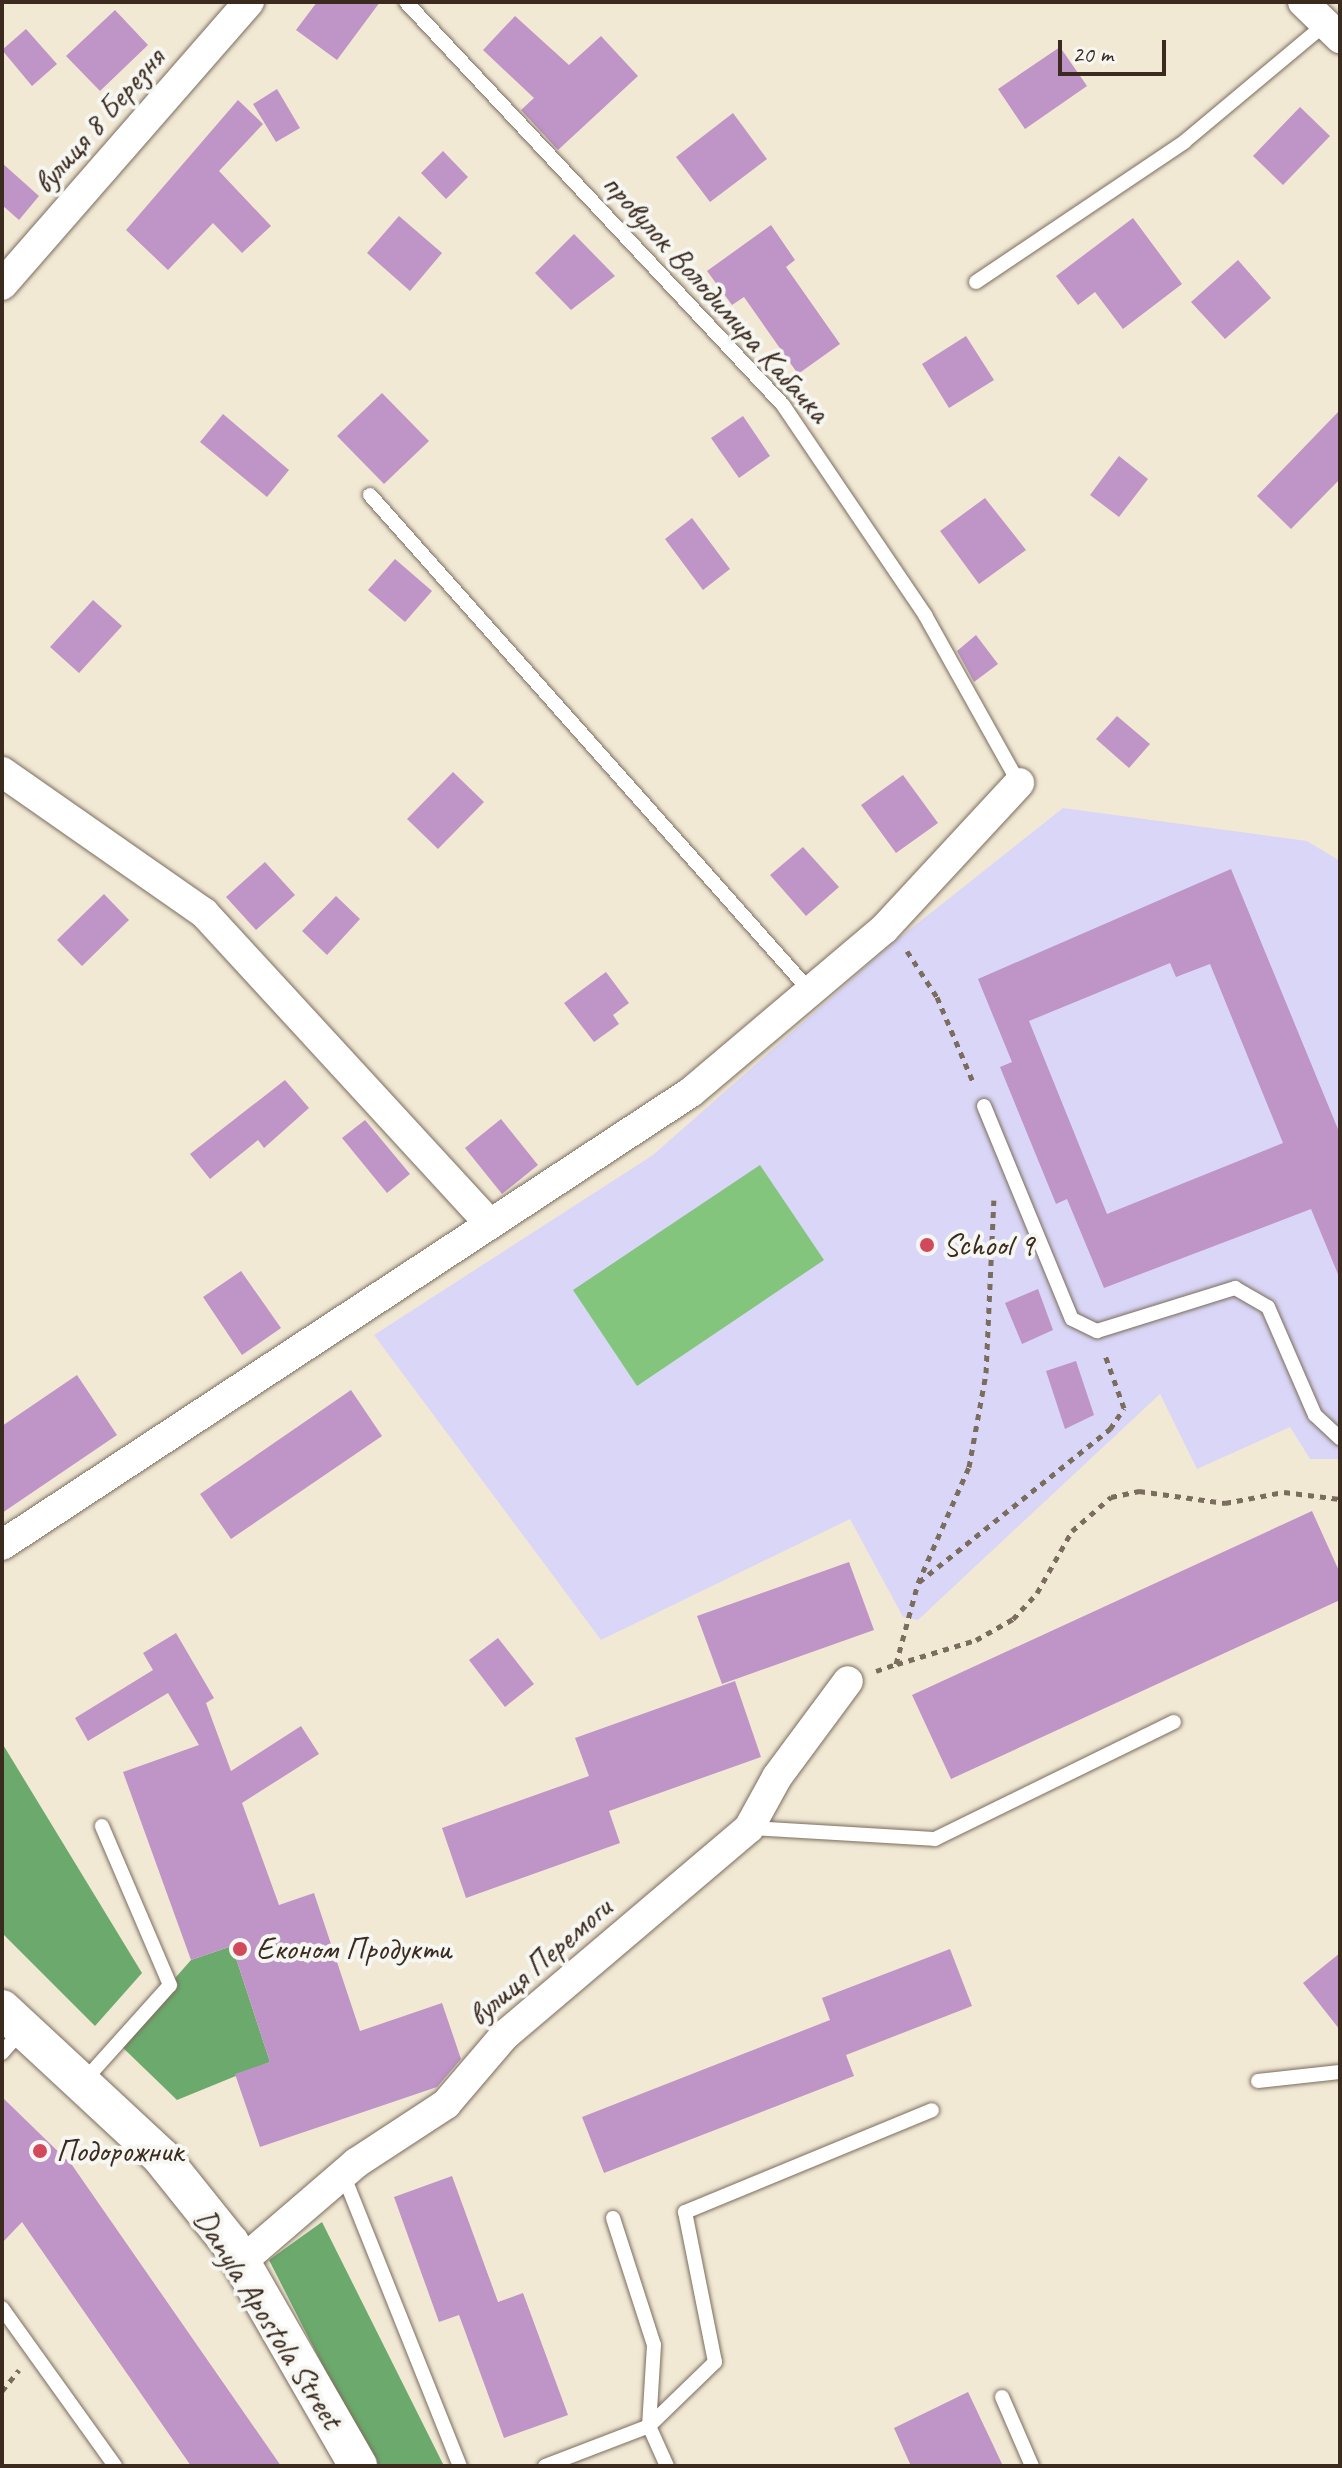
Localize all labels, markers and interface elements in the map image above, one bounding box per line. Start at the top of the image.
scale bar [1062,24,1170,74]
text: 20 m [1072,39,1113,69]
street label: вулиця 8 Березня [25,40,173,202]
street label: провулок Володимира Кабачка [595,167,837,429]
place label: School 9 [943,1226,1034,1264]
marker: School 9 [918,1236,936,1254]
street label: вулиця Перемоги [460,1889,620,2035]
place label: Економ Продукти [256,1930,448,1968]
marker: Економ Продукти [231,1940,249,1958]
place label: Подорожник [56,2132,183,2170]
marker: Подорожник [31,2142,49,2160]
street label: Danyla Apostola Street [185,2202,351,2436]

